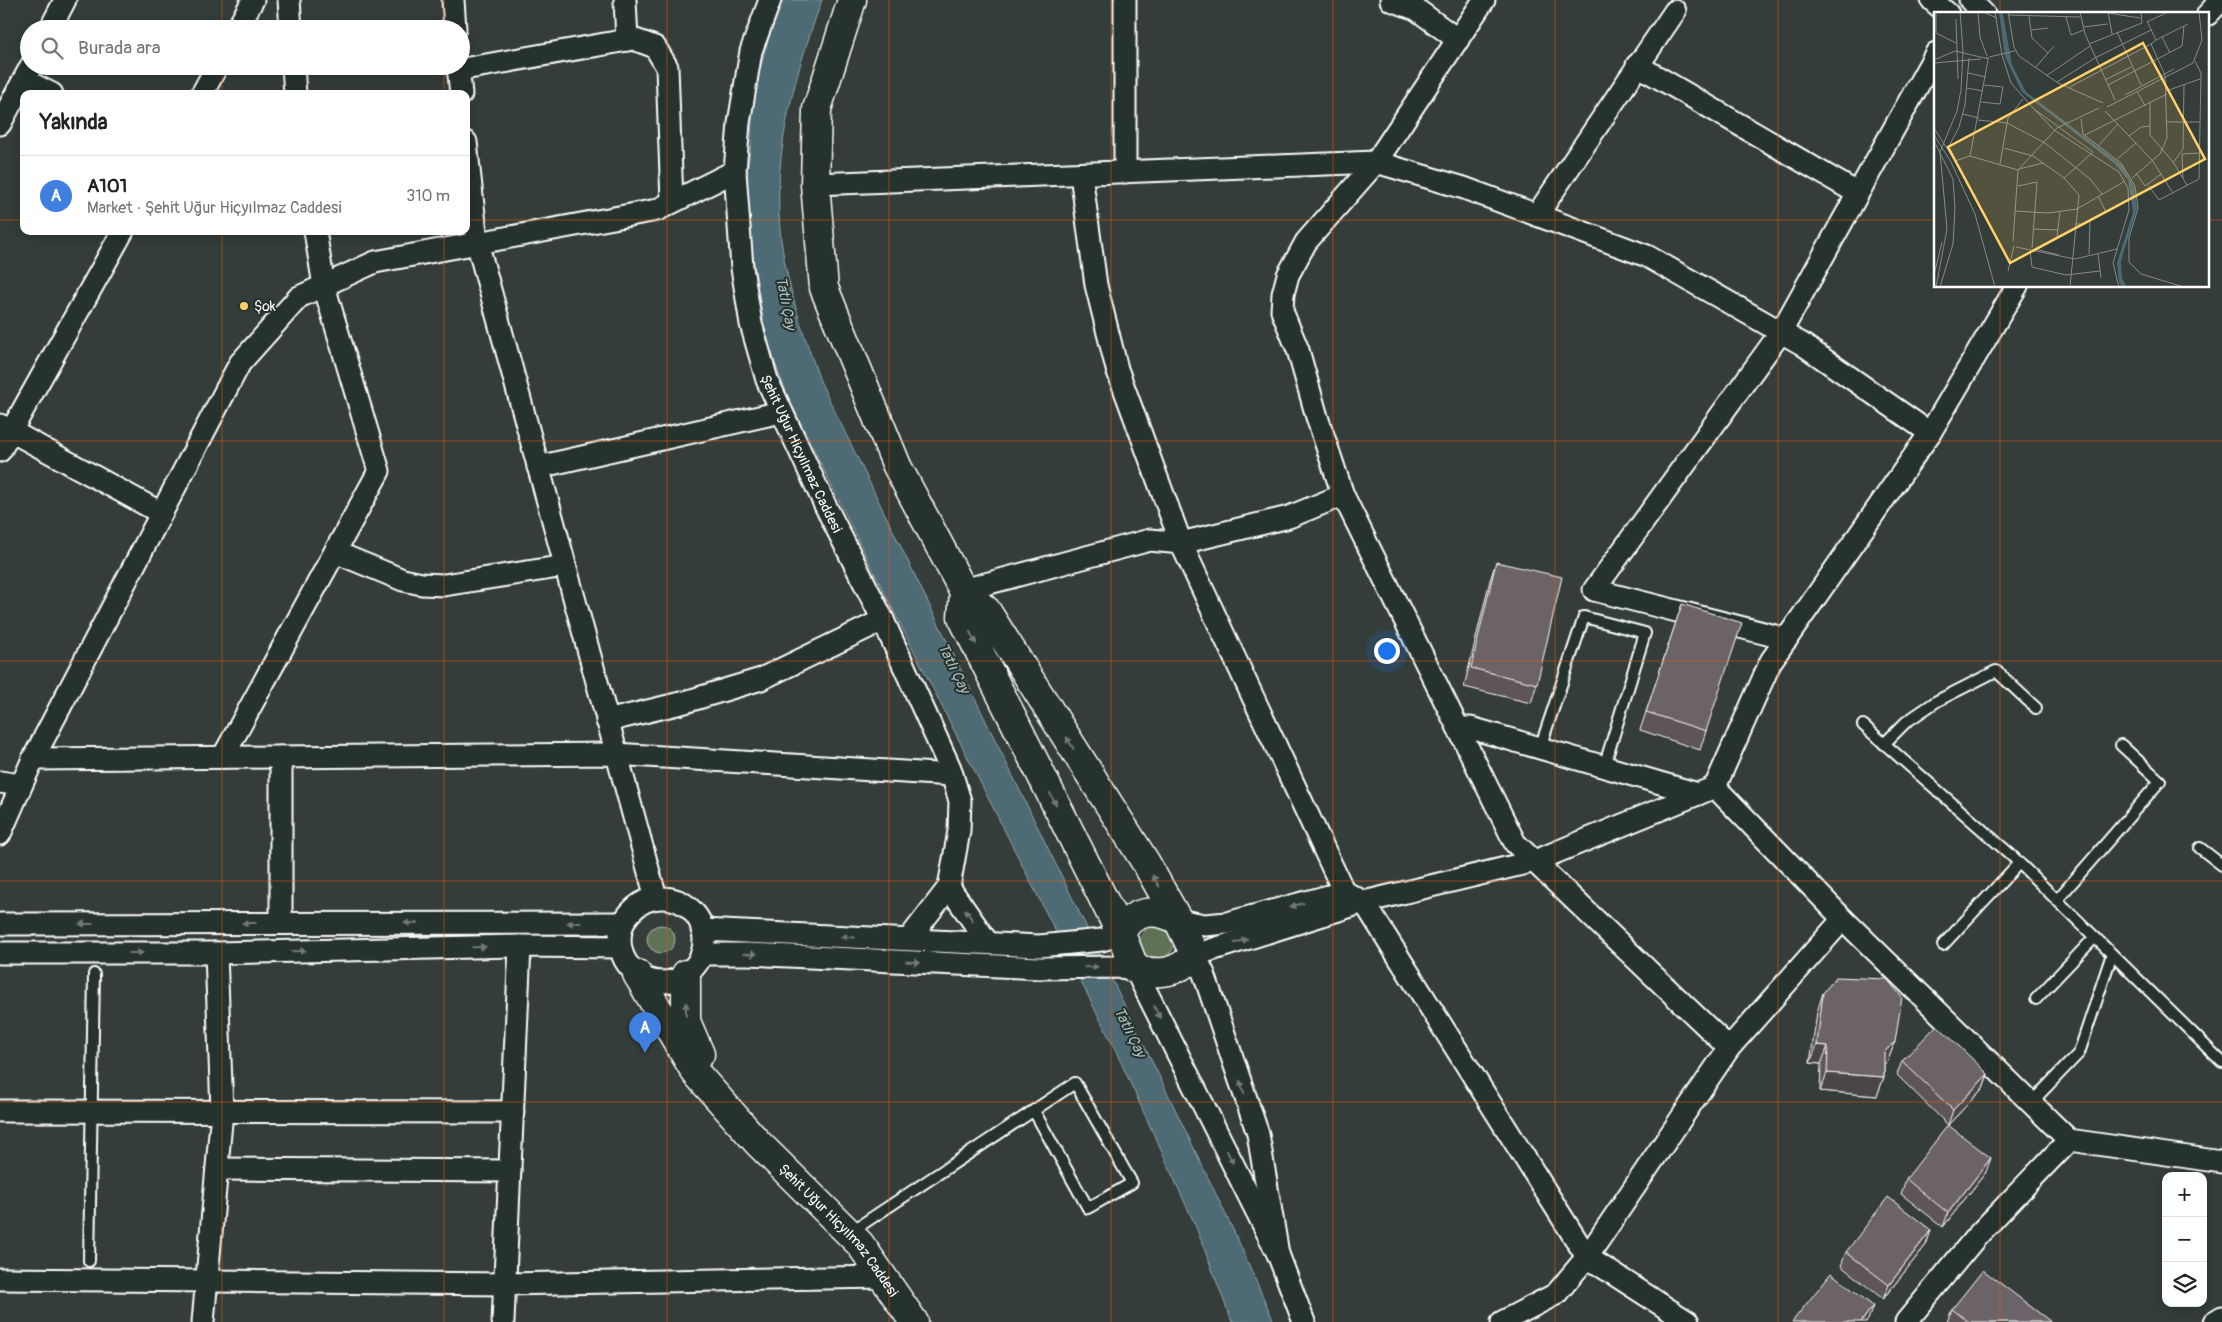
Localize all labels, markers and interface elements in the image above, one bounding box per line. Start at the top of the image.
inset map [1934,12,2210,288]
search box [20,20,470,75]
icon: search [38,34,66,62]
text: Burada ara [78,36,161,60]
text: Yakında [40,109,107,136]
text: A101 [87,174,127,198]
text: A [51,186,61,206]
text: 310 m [406,186,450,206]
text: Market · Şehit Uğur Hiçyılmaz Caddesi [87,198,342,218]
water label: Tatlı Çay [771,275,800,334]
place label: Şok [254,298,276,315]
marker: Şok [238,300,250,312]
street label: Şehit Uğur Hiçyılmaz Caddesi [757,373,846,536]
one-way arrow [969,631,977,645]
your location [1374,638,1400,664]
water label: Tatlı Çay [933,640,975,699]
one-way arrow [1066,737,1075,750]
one-way arrow [1049,792,1057,806]
one-way arrow [1152,874,1161,888]
one-way arrow [1289,901,1304,909]
one-way arrow [964,908,974,922]
one-way arrow [241,919,257,927]
one-way arrow [403,919,419,927]
one-way arrow [566,919,582,927]
one-way arrow [78,920,94,928]
one-way arrow [840,932,856,940]
one-way arrow [1234,936,1249,944]
one-way arrow [471,942,487,950]
one-way arrow [291,947,307,955]
one-way arrow [128,949,144,957]
one-way arrow [743,951,759,959]
one-way arrow [905,959,921,967]
one-way arrow [1083,963,1099,971]
one-way arrow [682,1001,690,1017]
water label: Tatlı Çay [1109,1004,1151,1063]
one-way arrow [1153,1005,1161,1019]
pin: A [629,1012,661,1053]
one-way arrow [1238,1080,1245,1095]
one-way arrow [1226,1150,1234,1165]
street label: Şehit Uğur Hiçyılmaz Caddesi [775,1160,902,1300]
map controls [2162,1172,2207,1307]
button: + [2162,1172,2207,1217]
button: − [2162,1217,2207,1262]
button: layers [2162,1262,2207,1307]

